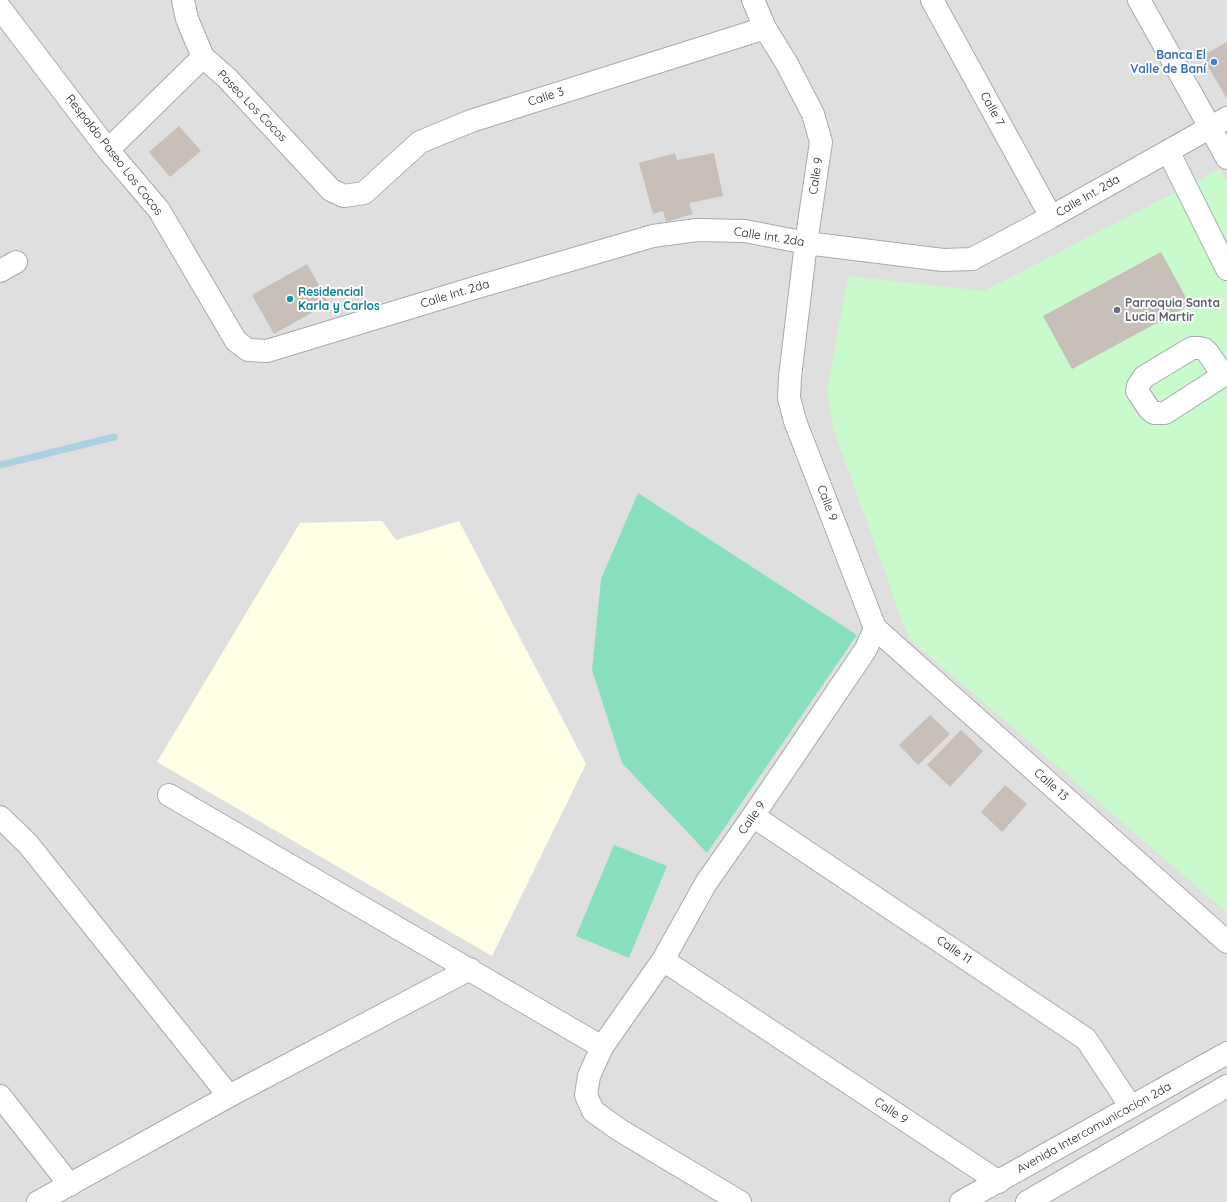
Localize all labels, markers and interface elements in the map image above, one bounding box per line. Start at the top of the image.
place label: Banca El Valle de Baní [1130,48,1206,76]
marker: Banca El Valle de Baní [1209,57,1219,67]
street label: Paseo Los Cocos [214,67,290,145]
street label: Calle 3 [526,84,566,110]
street label: Calle 7 [977,89,1007,129]
street label: Respaldo Paseo Los Cocos [62,92,166,218]
street label: Calle 9 [806,156,826,196]
street label: Calle Int. 2da [1054,172,1122,220]
street label: Calle Int. 2da [733,224,805,250]
street label: Calle Int. 2da [419,277,491,311]
place label: Residencial Karla y Carlos [298,285,380,313]
marker: Residencial Karla y Carlos [285,294,295,304]
place label: Parroquia Santa Lucia Martir [1125,296,1220,324]
marker: Parroquia Santa Lucia Martir [1112,305,1122,315]
street label: Calle 9 [814,483,840,523]
street label: Calle 13 [1031,766,1071,804]
street label: Calle 9 [735,799,769,837]
street label: Calle 11 [934,933,974,967]
street label: Avenida Intercomunicacion 2da [1014,1079,1174,1177]
street label: Calle 9 [871,1095,911,1127]

